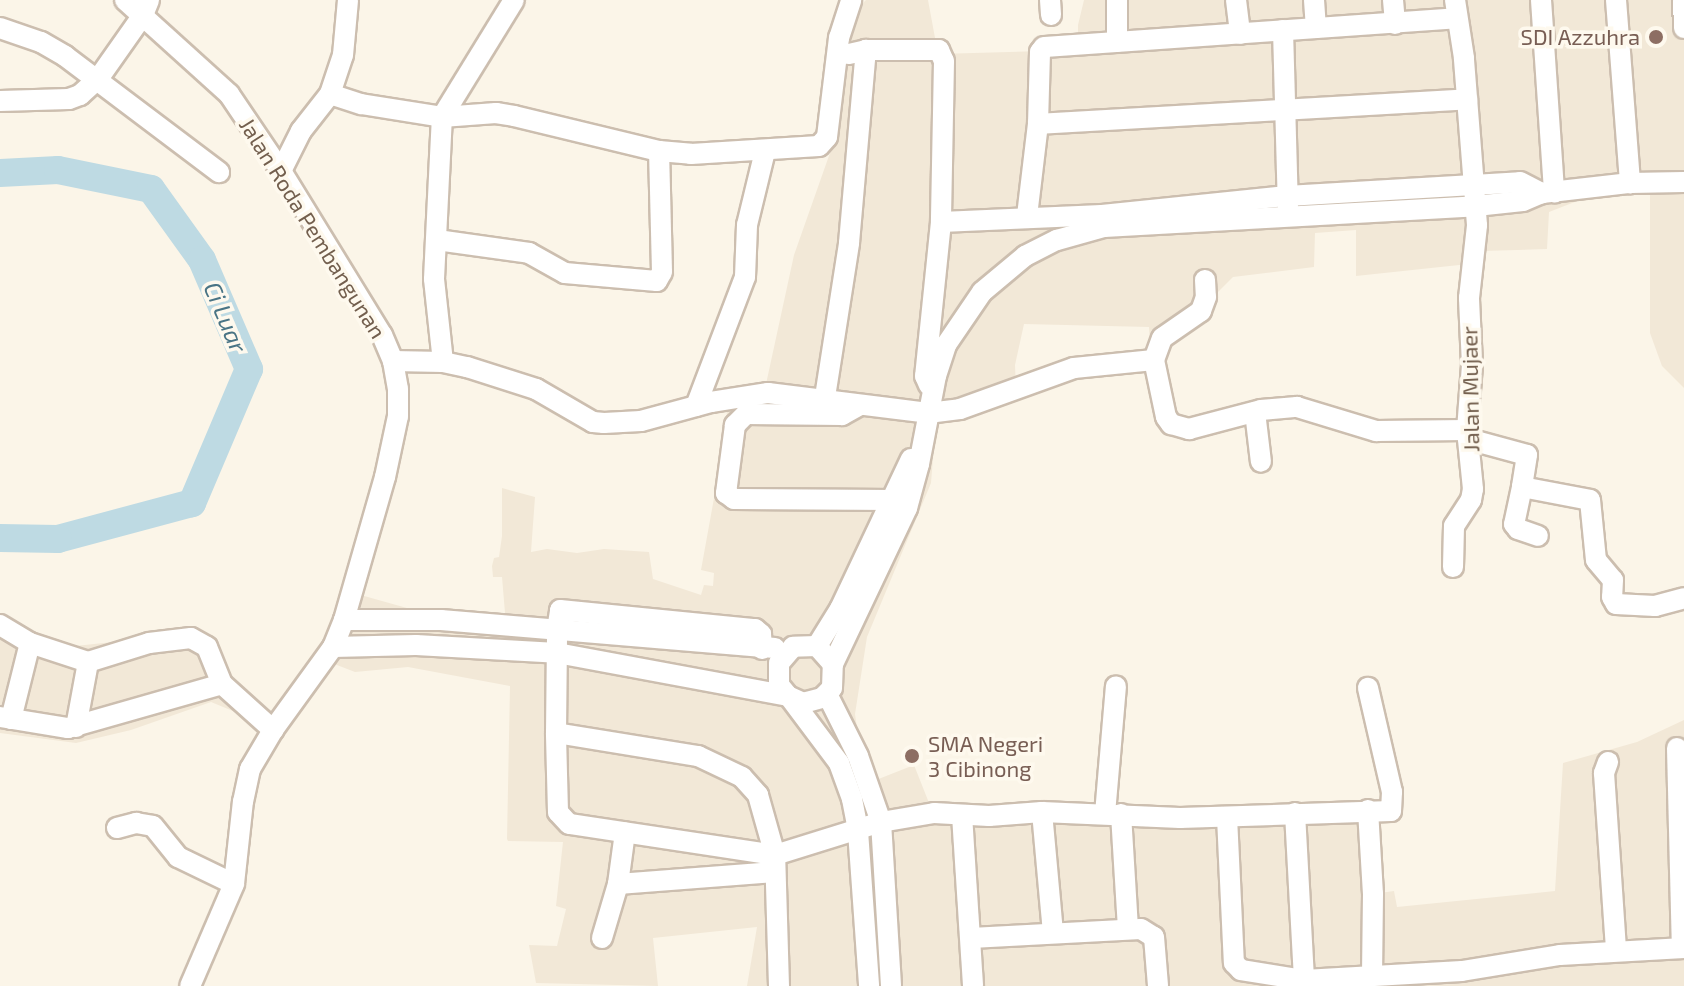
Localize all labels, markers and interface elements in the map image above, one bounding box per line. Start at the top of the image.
place label: SDI Azzuhra [1520,24,1640,50]
marker: SDI Azzuhra [1647,28,1665,46]
street label: Jalan Roda Pembangunan [234,113,392,343]
water label: Ci Luar [198,277,254,357]
street label: Jalan Mujaer [1456,326,1484,452]
place label: SMA Negeri 3 Cibinong [928,730,1044,782]
marker: SMA Negeri 3 Cibinong [903,747,921,765]

